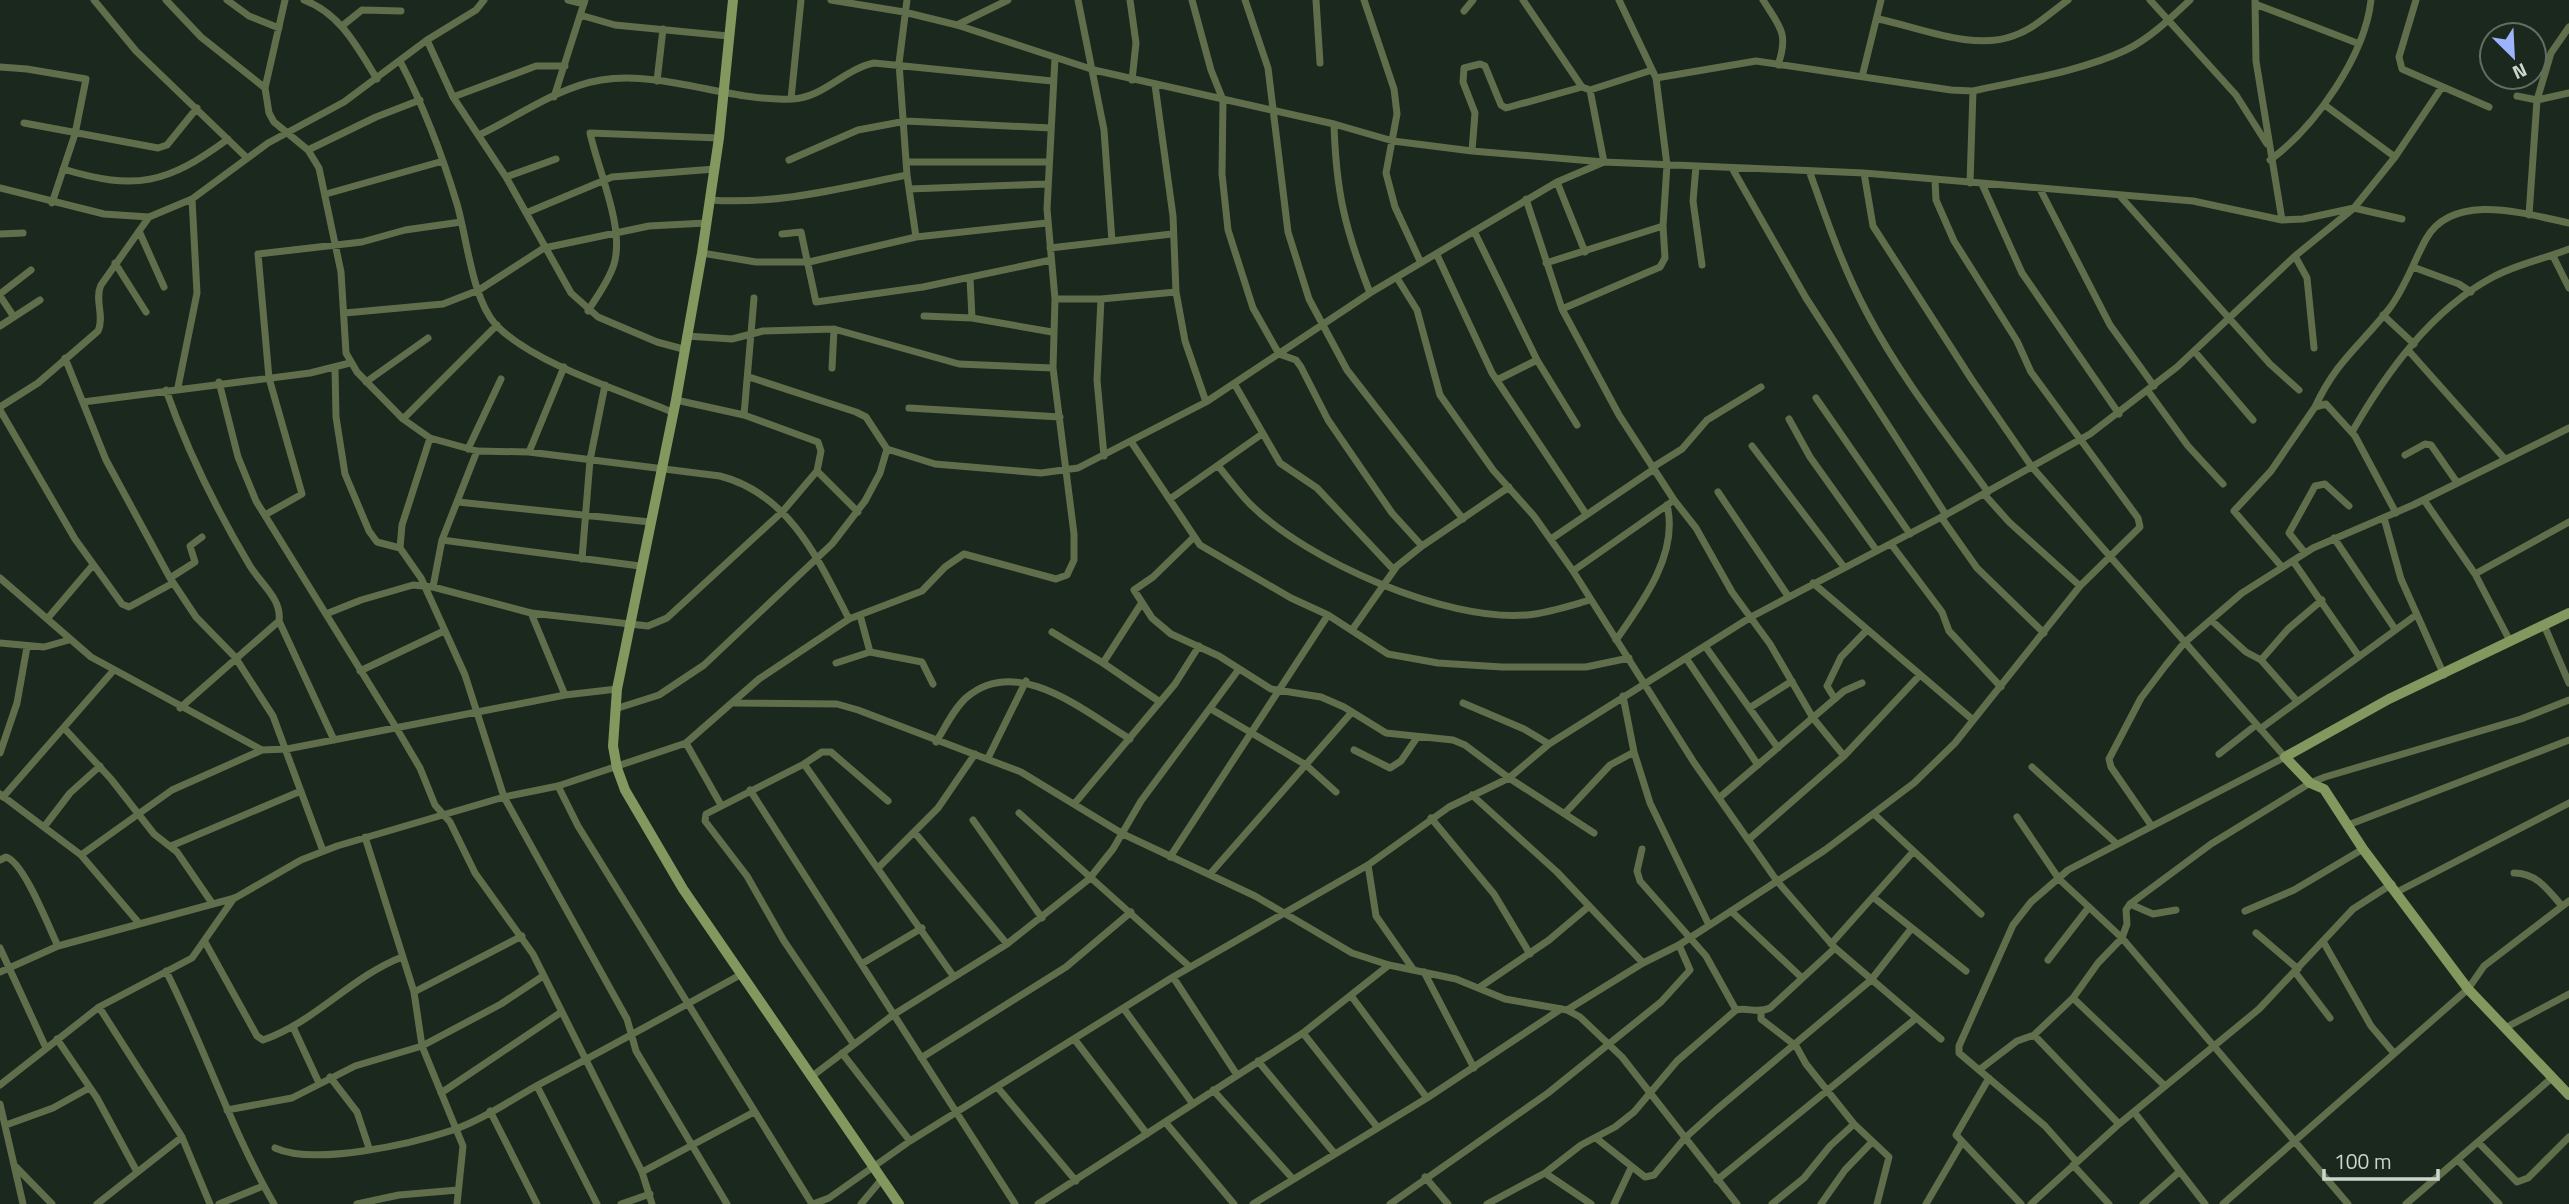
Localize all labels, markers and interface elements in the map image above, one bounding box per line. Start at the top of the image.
north arrow [2478,21,2548,91]
text: N [2508,56,2532,88]
scale bar [2324,1138,2438,1182]
text: 100 m [2334,1145,2391,1177]

